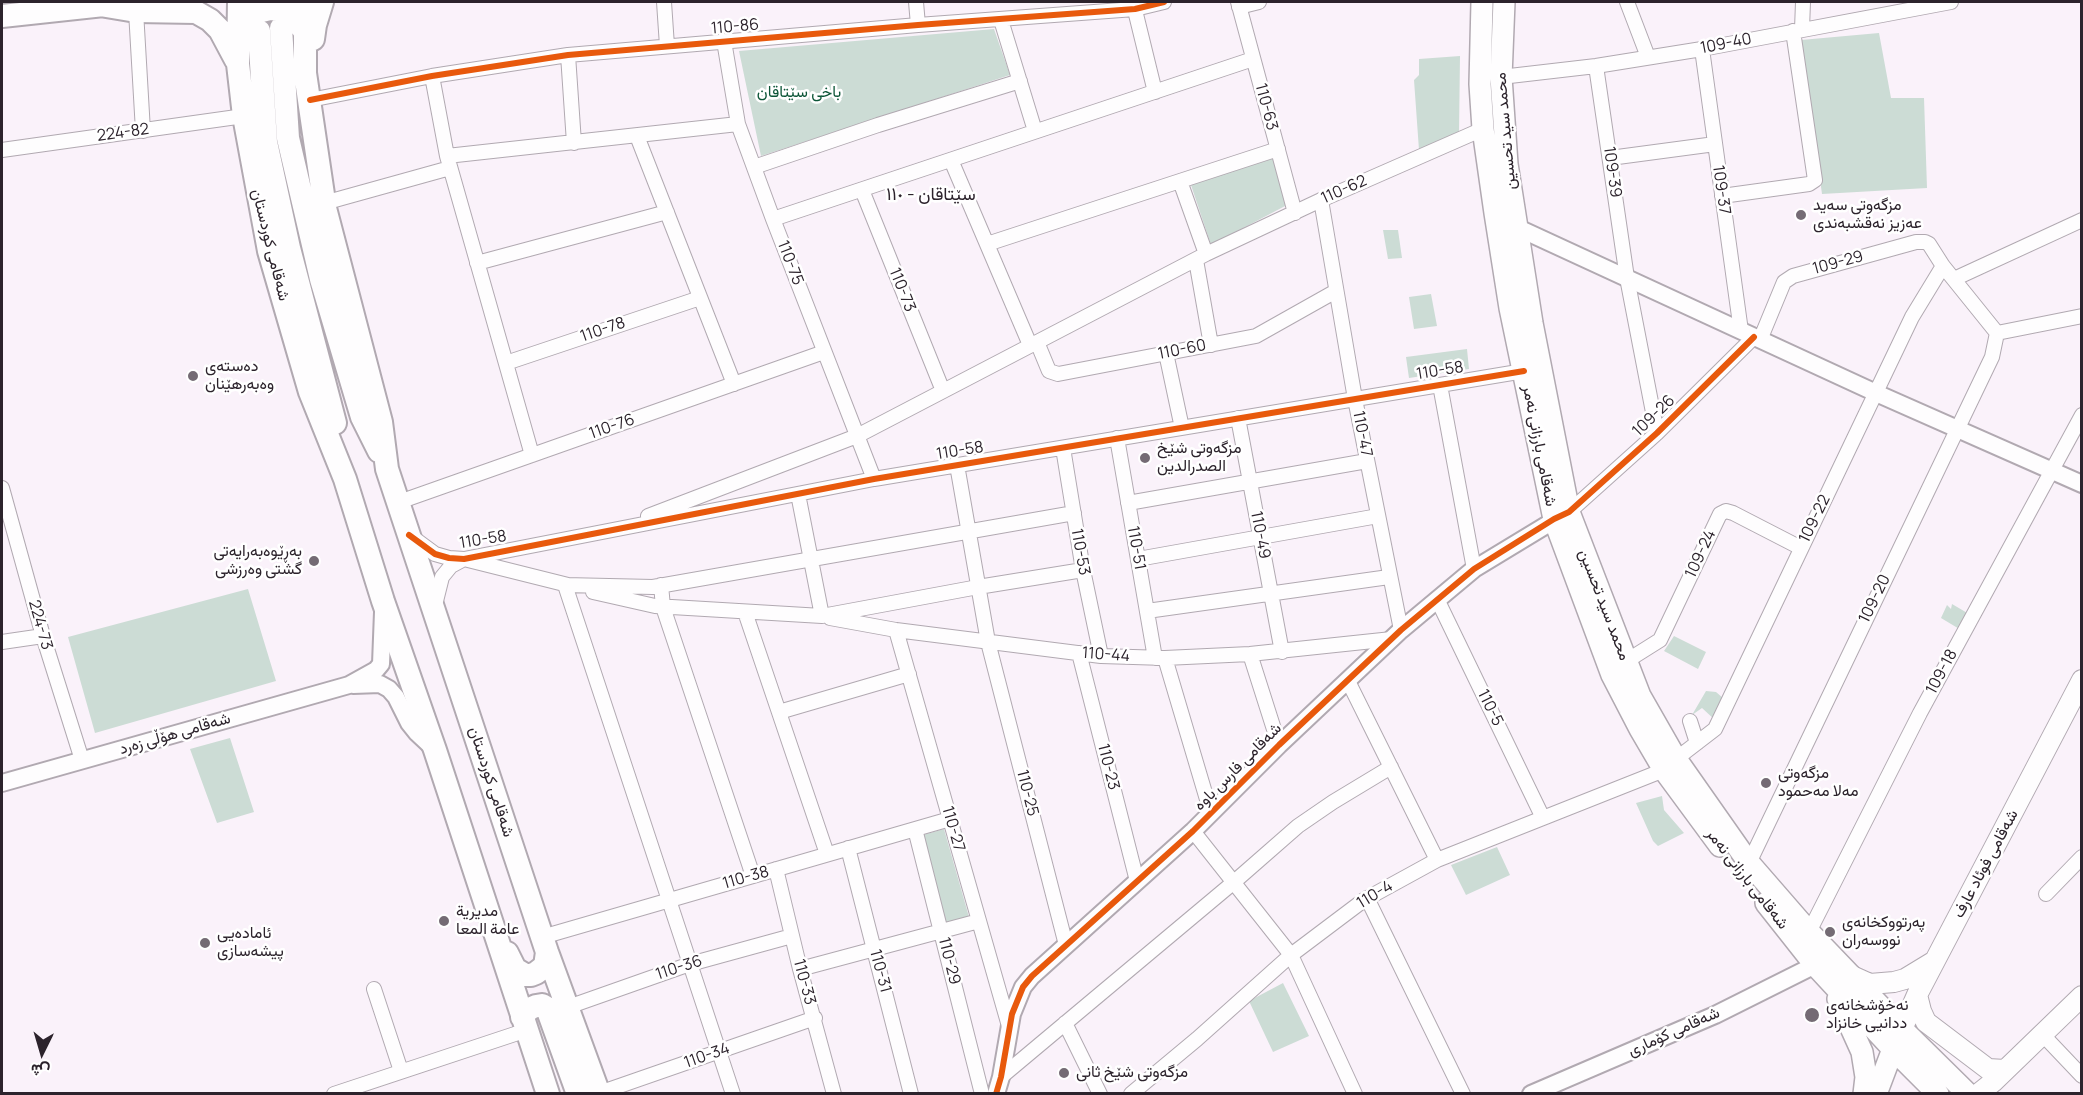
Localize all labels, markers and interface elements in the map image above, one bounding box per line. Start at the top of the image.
street label: 110-86 [710,15,760,39]
street label: 109-40 [1699,30,1753,58]
street label: محمد سید تحسین [1491,72,1521,190]
street label: 110-63 [1251,81,1281,133]
park label: باخی سێتاقان [757,83,841,103]
street label: 224-82 [96,120,150,146]
street label: 109-39 [1599,145,1625,199]
street label: 109-37 [1708,164,1734,216]
street label: 110-62 [1318,171,1370,209]
district label: سێتاقان - ١١٠ [886,184,976,206]
street label: شەقامی کوردستان [247,187,293,303]
place label: مزگەوتی سەید عەزیز نەقشبەندی [1813,196,1922,234]
marker: مزگەوتی سەید عەزیز نەقشبەندی [1794,208,1808,222]
street label: 110-75 [773,238,807,288]
street label: 109-29 [1811,247,1865,279]
street label: 110-73 [885,265,919,315]
street label: 110-78 [578,313,628,347]
street label: 110-60 [1156,336,1208,364]
place label: دەستەی وەبەرهێنان [205,357,274,395]
street label: 110-58 [1415,358,1465,384]
marker: دەستەی وەبەرهێنان [186,369,200,383]
street label: شەقامی بارزانی نەمر [1518,384,1560,508]
street label: 109-26 [1629,391,1679,441]
street label: 110-47 [1348,409,1376,459]
street label: 110-76 [587,410,637,444]
street label: 110-58 [935,438,985,464]
place label: مزگەوتی شێخ الصدرالدين [1157,439,1242,477]
marker: مزگەوتی شێخ الصدرالدين [1138,451,1152,465]
street label: 109-22 [1795,492,1835,546]
street label: 110-49 [1246,510,1274,560]
street label: 110-51 [1123,524,1149,572]
street label: 110-58 [458,527,508,553]
street label: 110-53 [1066,527,1094,577]
street label: 109-24 [1682,527,1720,581]
place label: بەڕێوەبەرایەتی گشتی وەرزشی [213,542,302,580]
street label: محمد سید تحسین [1574,547,1634,663]
marker: بەڕێوەبەرایەتی گشتی وەرزشی [307,554,321,568]
street label: 109-20 [1855,572,1895,626]
street label: 224-73 [24,598,56,652]
street label: 110-44 [1081,644,1131,666]
street label: 109-18 [1922,646,1962,698]
street label: 110-5 [1473,687,1507,729]
street label: شەقامی هۆڵی زەرد [117,709,233,759]
street label: شەقامی فارس باوە [1190,719,1286,815]
street label: شەقامی کوردستان [464,724,518,840]
street label: 110-23 [1093,742,1123,792]
place label: مزگەوتی مەلا مەحمود [1778,764,1859,802]
street label: 110-25 [1012,768,1042,818]
marker: مزگەوتی مەلا مەحمود [1759,776,1773,790]
street label: 110-27 [937,804,969,854]
street label: شەقامی فوئاد عارف [1949,807,2023,921]
street label: شەقامی بارزانی نەمر [1702,825,1792,933]
street label: 110-38 [721,862,771,894]
street label: 110-4 [1354,877,1396,913]
place label: مدیریة عامة المعا [456,902,519,940]
place label: پەرتووکخانەی نووسەران [1842,913,1925,951]
marker: مدیریة عامة المعا [437,914,451,928]
place label: ئامادەیی پیشەسازی [217,924,284,962]
marker: پەرتووکخانەی نووسەران [1823,925,1837,939]
street label: 110-29 [934,935,964,987]
marker: ئامادەیی پیشەسازی [198,936,212,950]
street label: 110-31 [865,947,895,995]
street label: 110-36 [653,951,705,985]
street label: 110-33 [789,957,819,1007]
place label: نەخۆشخانەی ددانیی خانزاد [1826,996,1909,1034]
street label: شەقامی کۆماری [1625,1003,1723,1061]
marker: نەخۆشخانەی ددانیی خانزاد [1803,1006,1821,1024]
north arrow [12,1023,72,1083]
street label: 110-34 [682,1039,732,1073]
text: ش [30,1059,51,1083]
place label: مزگەوتی شێخ ثانی [1076,1063,1188,1083]
marker: مزگەوتی شێخ ثانی [1057,1066,1071,1080]

